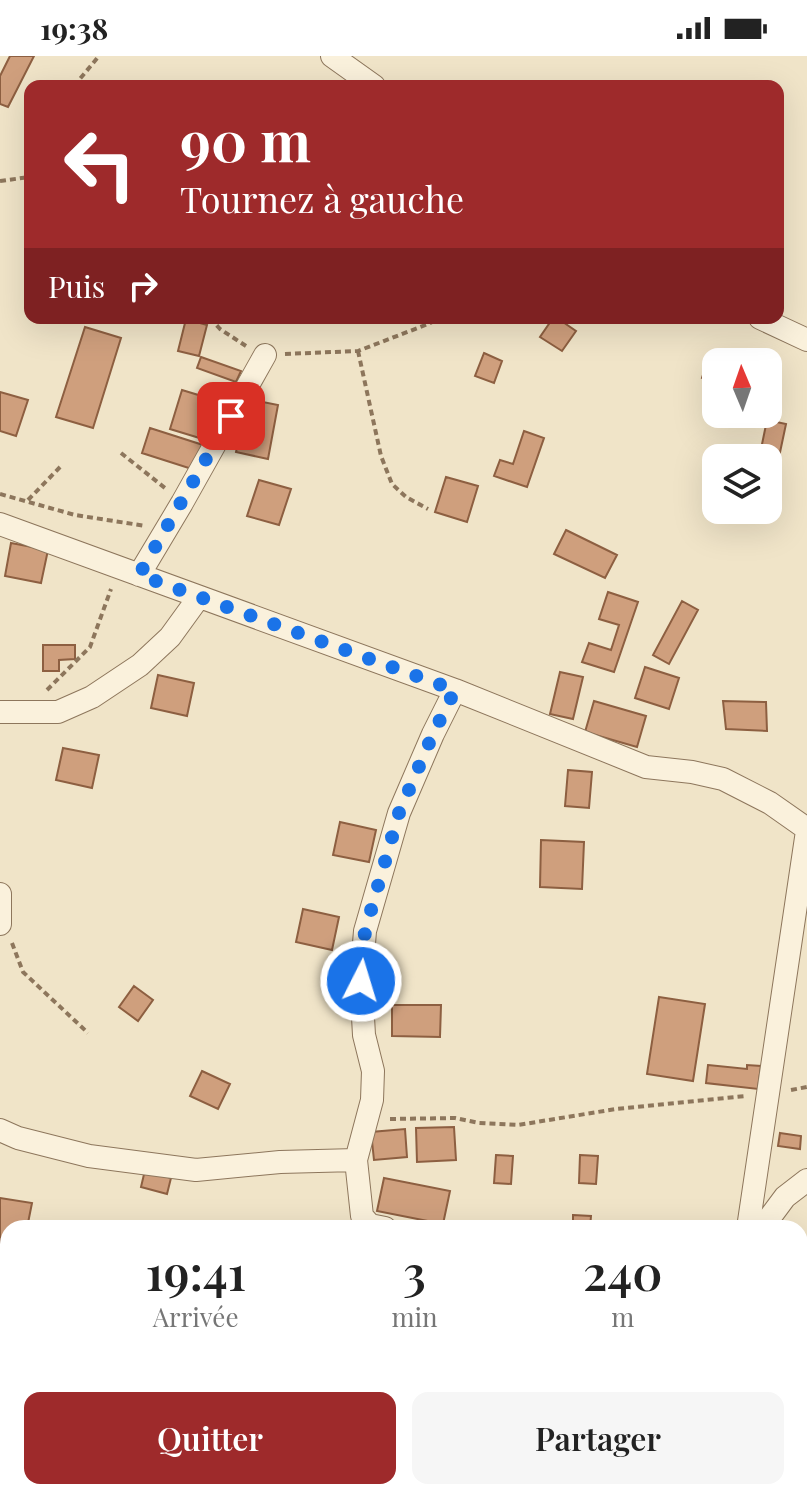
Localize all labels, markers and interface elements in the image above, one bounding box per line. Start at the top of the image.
text: 19:38 [40,8,108,48]
text: 90 m [180,102,311,177]
icon: left [48,112,152,216]
text: Tournez à gauche [180,174,464,222]
icon: right [121,264,165,308]
text: Puis [48,266,105,306]
north arrow [702,348,782,428]
map controls [702,348,782,524]
pin [197,382,265,450]
icon: arrive [209,394,253,438]
button: layers [702,444,782,524]
position arrow [319,939,403,1023]
text: 19:41 [145,1239,246,1303]
text: 3 [403,1239,426,1303]
text: 240 [583,1239,663,1303]
text: Arrivée [153,1299,239,1334]
text: min [391,1299,438,1334]
text: m [611,1299,634,1334]
button: Quitter [24,1392,396,1484]
button: Partager [412,1392,784,1484]

